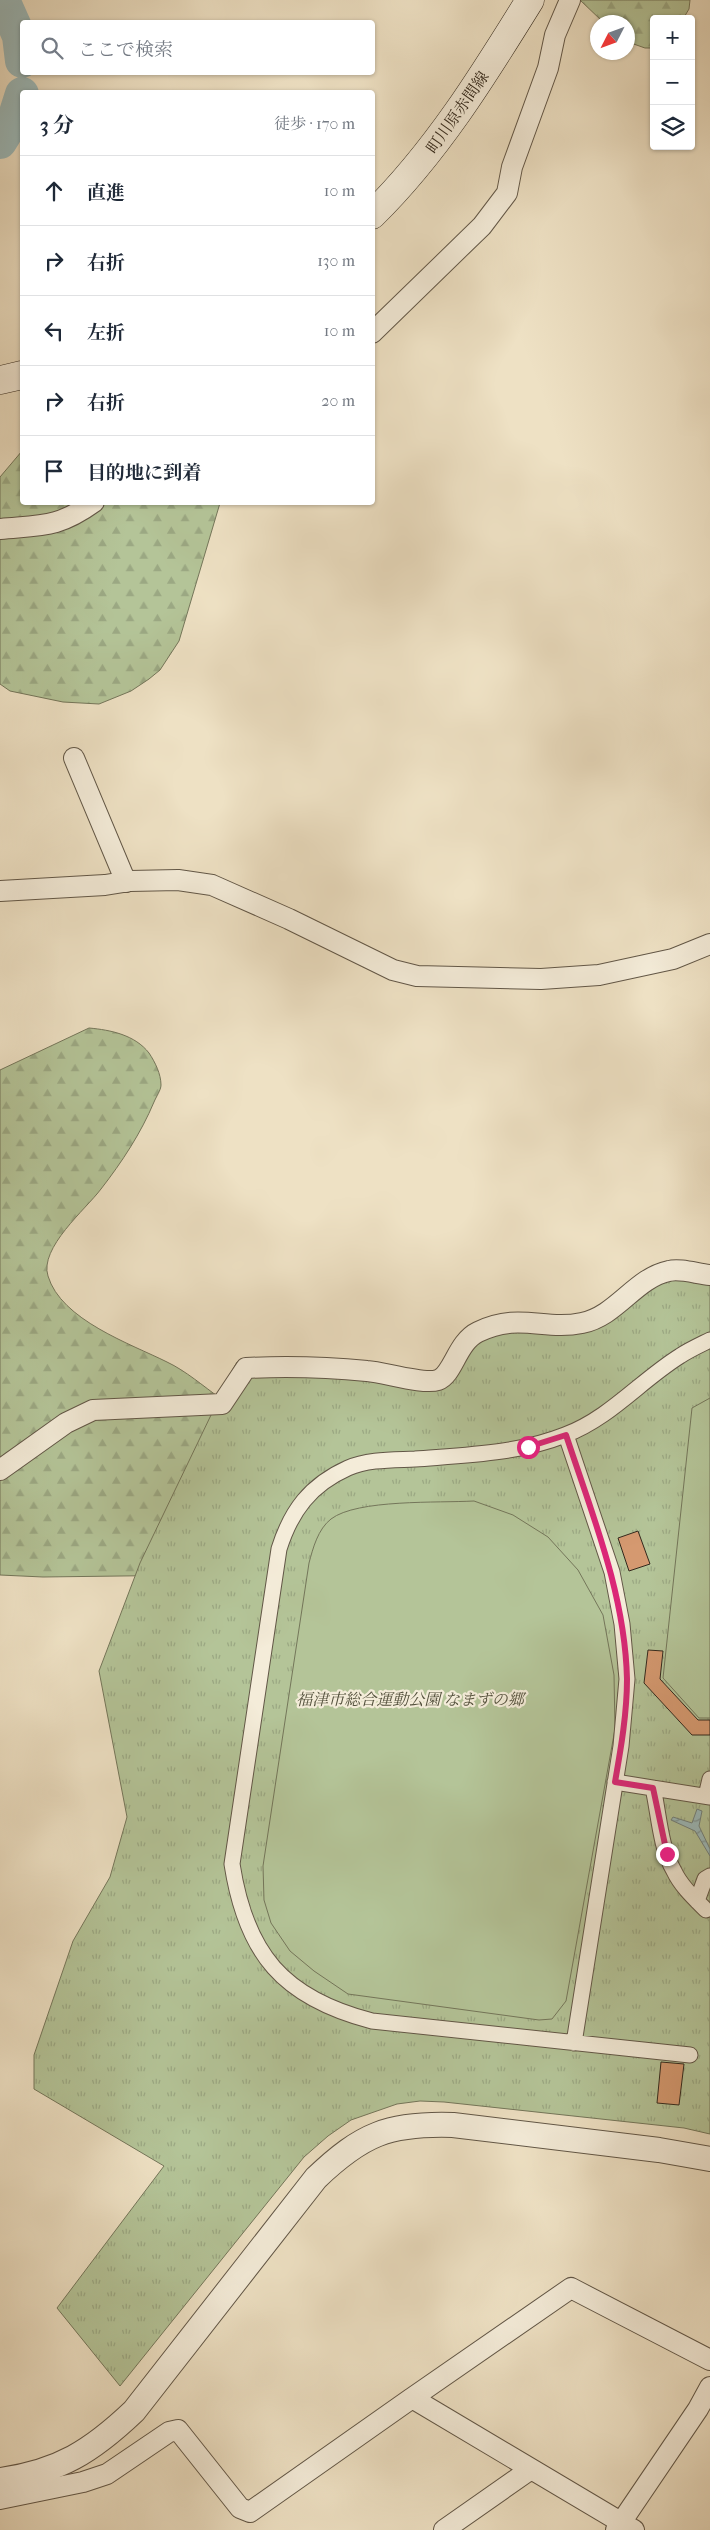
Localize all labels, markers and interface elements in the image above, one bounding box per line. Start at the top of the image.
north arrow [590,15,635,60]
map controls [650,15,695,150]
button: + [650,15,695,60]
search box [20,20,375,75]
icon: search [38,34,66,62]
text: ここで検索 [78,39,173,61]
button: − [650,60,695,105]
street label: 町川原赤間線 [422,68,493,157]
button: layers [650,105,695,150]
text: 3 分 [40,113,74,137]
text: 徒歩 · 170 m [274,114,355,133]
icon: ahead [40,177,68,205]
text: 10 m [324,181,355,200]
text: 直進 [87,182,125,204]
icon: right [40,247,68,275]
text: 130 m [317,251,355,270]
text: 右折 [87,252,125,274]
icon: left [40,317,68,345]
text: 10 m [324,321,355,340]
text: 左折 [87,322,125,344]
icon: right [40,387,68,415]
text: 20 m [321,391,355,410]
text: 右折 [87,392,125,414]
icon: arrive [40,457,68,485]
text: 目的地に到着 [87,462,201,484]
route start [517,1436,540,1459]
park label: 福津市総合運動公園 なまずの郷 [296,1690,527,1709]
route end [656,1843,679,1866]

